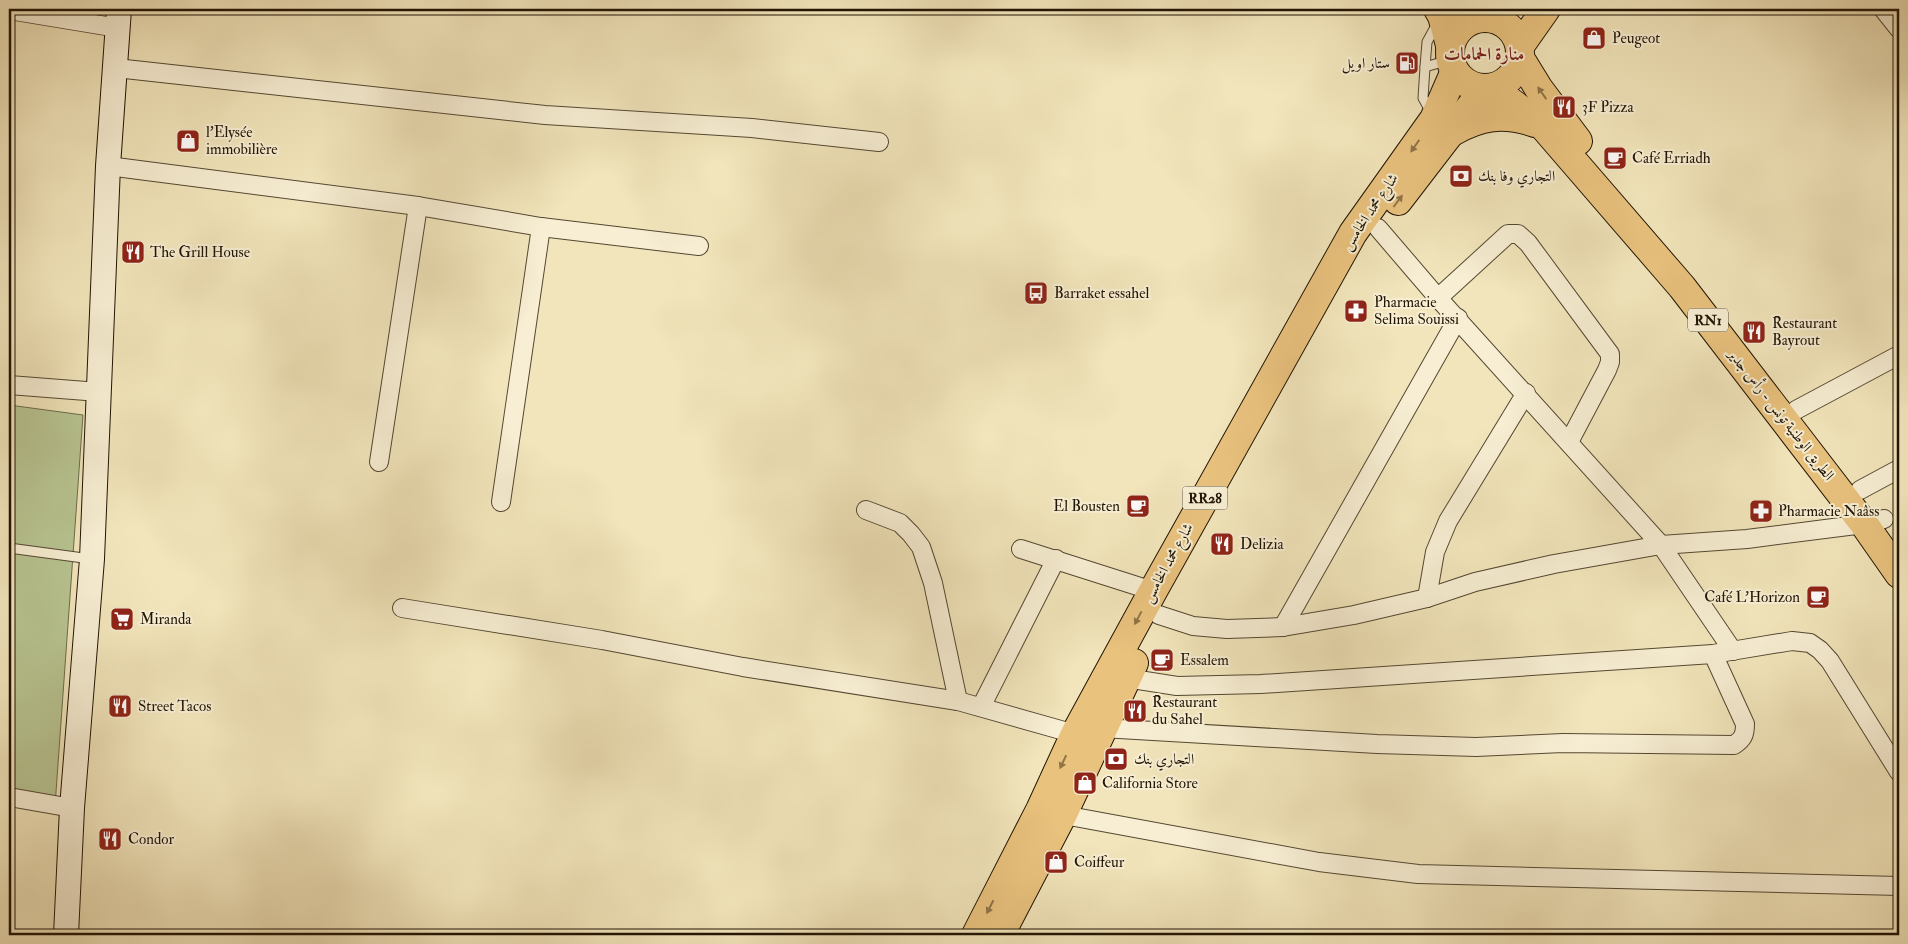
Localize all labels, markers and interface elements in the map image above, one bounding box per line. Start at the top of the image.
shop icon: Peugeot [1581,25,1607,51]
place label: Peugeot [1612,29,1660,48]
district label: منارة الحمامات [1444,43,1524,66]
fuel station icon: ستار اويل [1394,50,1420,76]
place label: ستار اويل [1342,54,1390,74]
one-way arrow [1537,86,1547,99]
restaurant icon: 3F Pizza [1551,94,1577,120]
place label: 3F Pizza [1582,98,1635,117]
place label: l'Elysée immobilière [206,123,278,159]
shop icon: l'Elysée immobilière [175,128,201,154]
one-way arrow [1410,139,1420,153]
cafe icon: Café Erriadh [1602,145,1628,171]
place label: Café Erriadh [1632,149,1711,168]
bank icon: التجاري وفا بنك [1448,163,1474,189]
place label: التجاري وفا بنك [1478,167,1555,188]
street label: شارع محمد الخامس [1337,170,1405,256]
one-way arrow [1393,194,1403,208]
restaurant icon: The Grill House [120,239,146,265]
place label: The Grill House [150,243,250,262]
bus stop icon: Barraket essahel [1023,280,1049,306]
place label: Barraket essahel [1054,284,1149,303]
place label: Pharmacie Selima Souissi [1374,293,1459,329]
pharmacy icon: Pharmacie Selima Souissi [1343,298,1369,324]
road number: RN1 [1688,308,1728,332]
place label: Restaurant Bayrout [1772,314,1837,350]
restaurant icon: Restaurant Bayrout [1741,319,1767,345]
street label: الطريق الوطنية تونس - رأس جدير [1723,343,1840,484]
road number: RR28 [1182,486,1228,509]
cafe icon: El Bousten [1125,493,1151,519]
place label: El Bousten [1053,497,1120,516]
pharmacy icon: Pharmacie Naâss [1748,498,1774,524]
place label: Pharmacie Naâss [1778,502,1879,521]
street label: شارع محمد الخامس [1138,520,1200,608]
restaurant icon: Delizia [1209,531,1235,557]
place label: Delizia [1240,535,1285,554]
cafe icon: Café L'Horizon [1805,584,1831,610]
place label: Café L'Horizon [1704,588,1800,607]
supermarket icon: Miranda [109,606,135,632]
place label: Miranda [140,610,192,629]
one-way arrow [1134,611,1142,625]
cafe icon: Essalem [1149,647,1175,673]
place label: Essalem [1180,651,1229,670]
restaurant icon: Street Tacos [107,693,133,719]
place label: Restaurant du Sahel [1152,693,1217,729]
place label: Street Tacos [138,697,211,716]
restaurant icon: Restaurant du Sahel [1122,698,1148,724]
bank icon: التجاري بنك [1103,746,1129,772]
place label: التجاري بنك [1134,750,1194,771]
one-way arrow [1058,755,1066,769]
shop icon: California Store [1072,770,1098,796]
place label: California Store [1102,774,1198,793]
restaurant icon: Condor [97,826,123,852]
place label: Condor [128,830,175,849]
shop icon: Coiffeur [1043,849,1069,875]
place label: Coiffeur [1074,853,1125,872]
one-way arrow [986,900,994,914]

